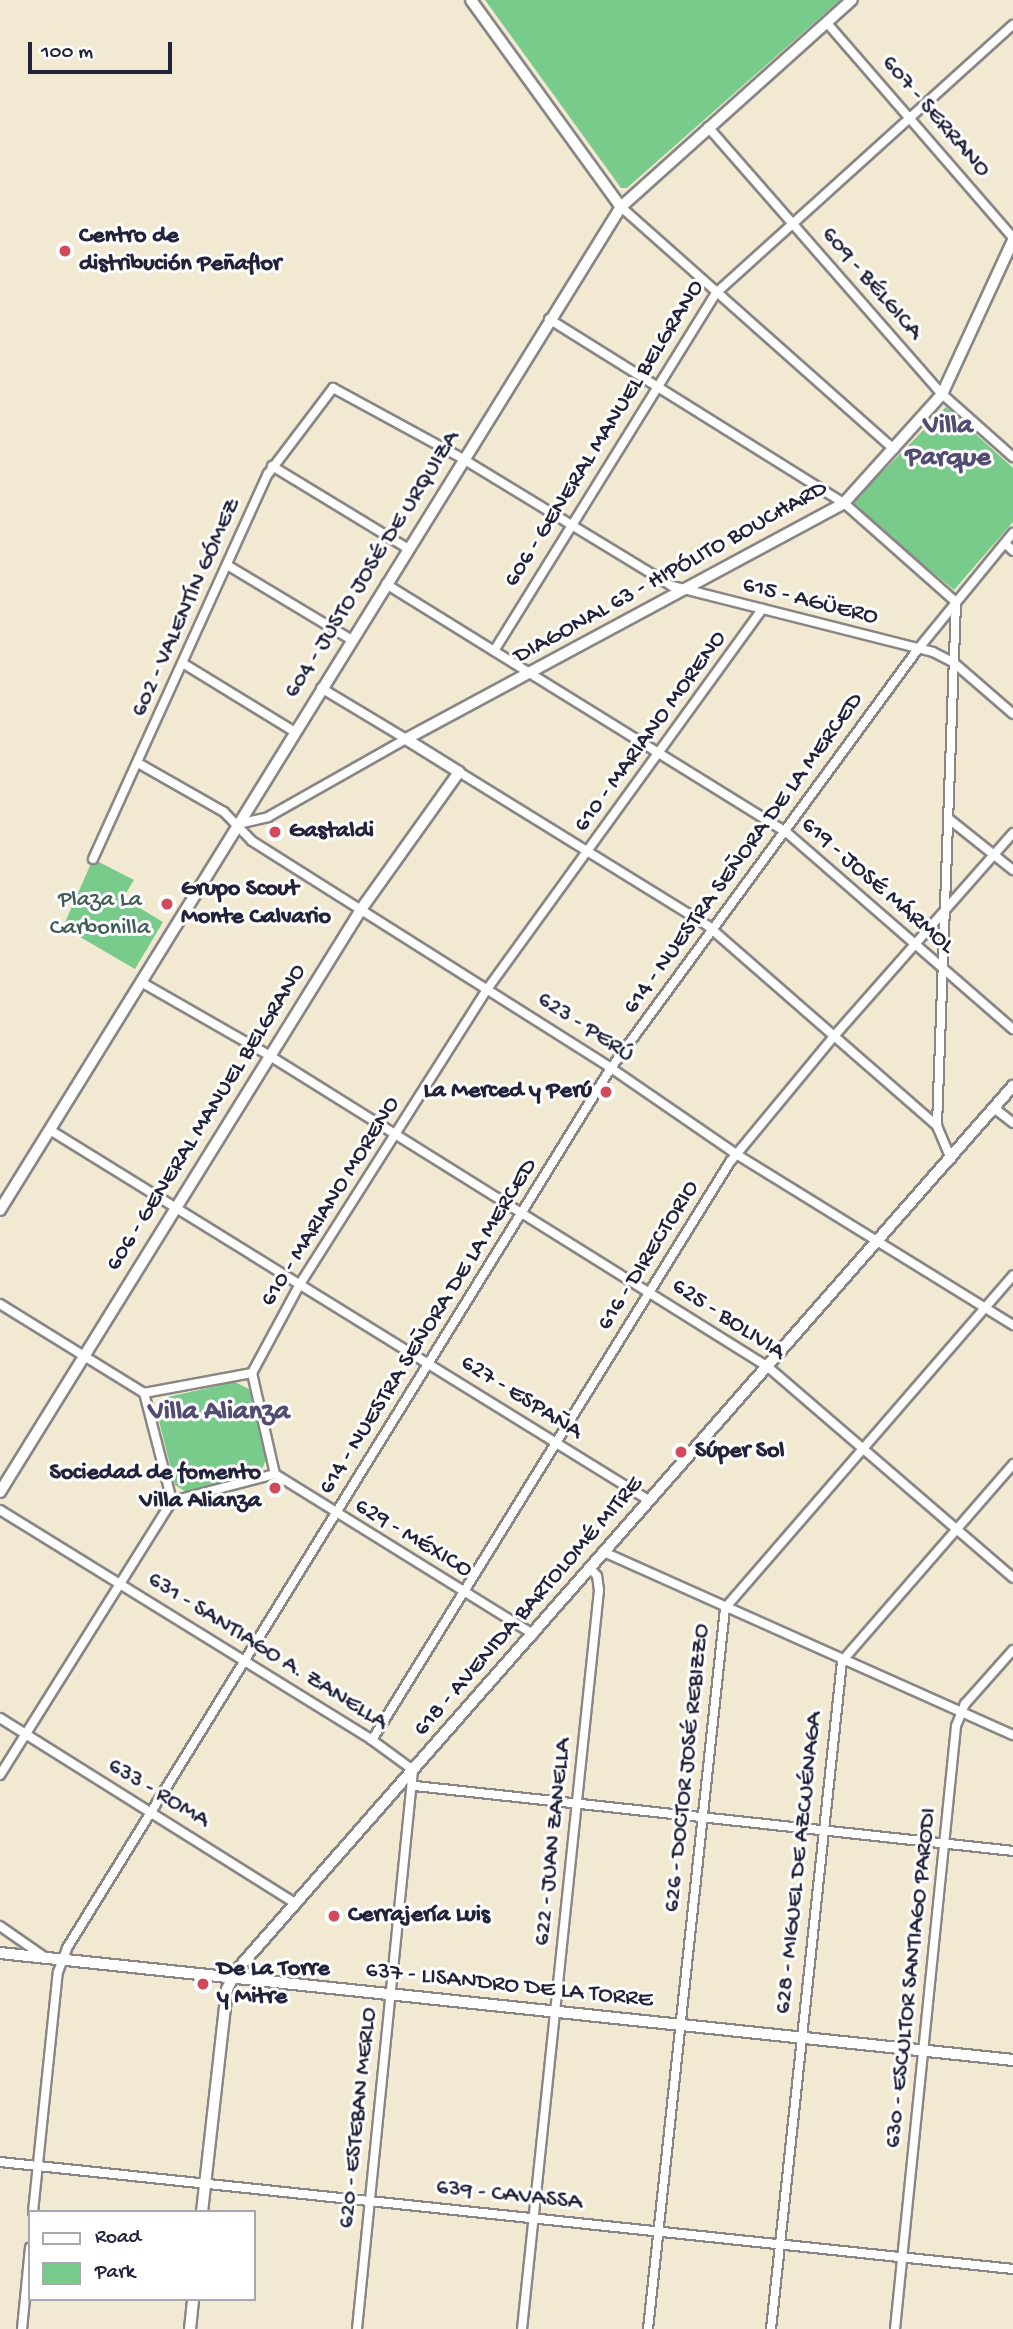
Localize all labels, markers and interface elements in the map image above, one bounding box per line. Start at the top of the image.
scale bar [32,28,175,72]
text: 100 m [41,41,93,66]
street label: 607 - SERRANO [874,50,996,184]
street label: 609 - BÉLGICA [814,221,928,347]
place label: Centro de distribución Peñaflor [79,223,281,279]
marker: Centro de distribución Peñaflor [57,243,73,259]
street label: 606 - GENERAL MANUEL BELGRANO [498,275,712,593]
district label: Villa Parque [905,410,991,476]
street label: 604 - JUSTO JOSÉ DE URQUIZA [279,426,467,704]
street label: DIAGONAL 63 - HIPÓLITO BOUCHARD [509,475,833,671]
street label: 602 - VALENTÍN GÓMEZ [126,494,248,722]
street label: 615 - AGÜERO [739,571,881,633]
street label: 610 - MARIANO MORENO [568,626,734,838]
street label: 614 - NUESTRA SEÑORA DE LA MERCED [618,688,870,1020]
street label: 619 - JOSÉ MÁRMOL [794,811,960,961]
place label: Gastaldi [289,818,374,846]
marker: Gastaldi [267,824,283,840]
place label: Grupo Scout Monte Calvario [181,876,331,932]
park label: Plaza La Carbonilla [50,887,150,943]
marker: Grupo Scout Monte Calvario [159,896,175,912]
street label: 606 - GENERAL MANUEL BELGRANO [100,959,314,1277]
street label: 623 - PERÚ [531,986,639,1070]
place label: La Merced y Perú [423,1078,592,1106]
marker: La Merced y Perú [598,1084,614,1100]
street label: 610 - MARIANO MORENO [255,1092,407,1312]
street label: 614 - NUESTRA SEÑORA DE LA MERCED [313,1154,545,1500]
street label: 616 - DIRECTORIO [591,1176,707,1336]
street label: 625 - BOLIVIA [666,1273,790,1367]
street label: 627 - ESPAÑA [455,1349,587,1447]
district label: Villa Alianza [148,1396,290,1430]
place label: Súper Sol [695,1438,785,1466]
marker: Súper Sol [673,1444,689,1460]
place label: Sociedad de fomento Villa Alianza [50,1460,261,1516]
street label: 618 - AVENIDA BARTOLOMÉ MITRE [408,1471,650,1743]
marker: Sociedad de fomento Villa Alianza [267,1480,283,1496]
street label: 629 - MÉXICO [349,1493,477,1585]
street label: 631 - SANTIAGO A. ZANELLA [141,1566,393,1738]
street label: 626 - DOCTOR JOSÉ REBIZZO [659,1622,717,1914]
street label: 628 - MIGUEL DE AZCUÉNAGA [770,1710,830,2016]
street label: 622 - JUAN ZANELLA [529,1737,579,1947]
street label: 633 - ROMA [102,1752,214,1836]
street label: 630 - ESCULTOR SANTIAGO PARODI [880,1806,944,2150]
place label: Cerrajería Luis [348,1902,490,1930]
marker: Cerrajería Luis [326,1908,342,1924]
place label: De La Torre y Mitre [217,1956,330,2012]
street label: 637 - LISANDRO DE LA TORRE [364,1957,654,2015]
marker: De La Torre y Mitre [195,1976,211,1992]
street label: 620 - ESTEBAN MERLO [333,2006,385,2230]
street label: 639 - CAVASSA [435,2174,583,2218]
legend [28,2210,256,2301]
text: Road [95,2226,141,2251]
text: Park [95,2261,135,2286]

